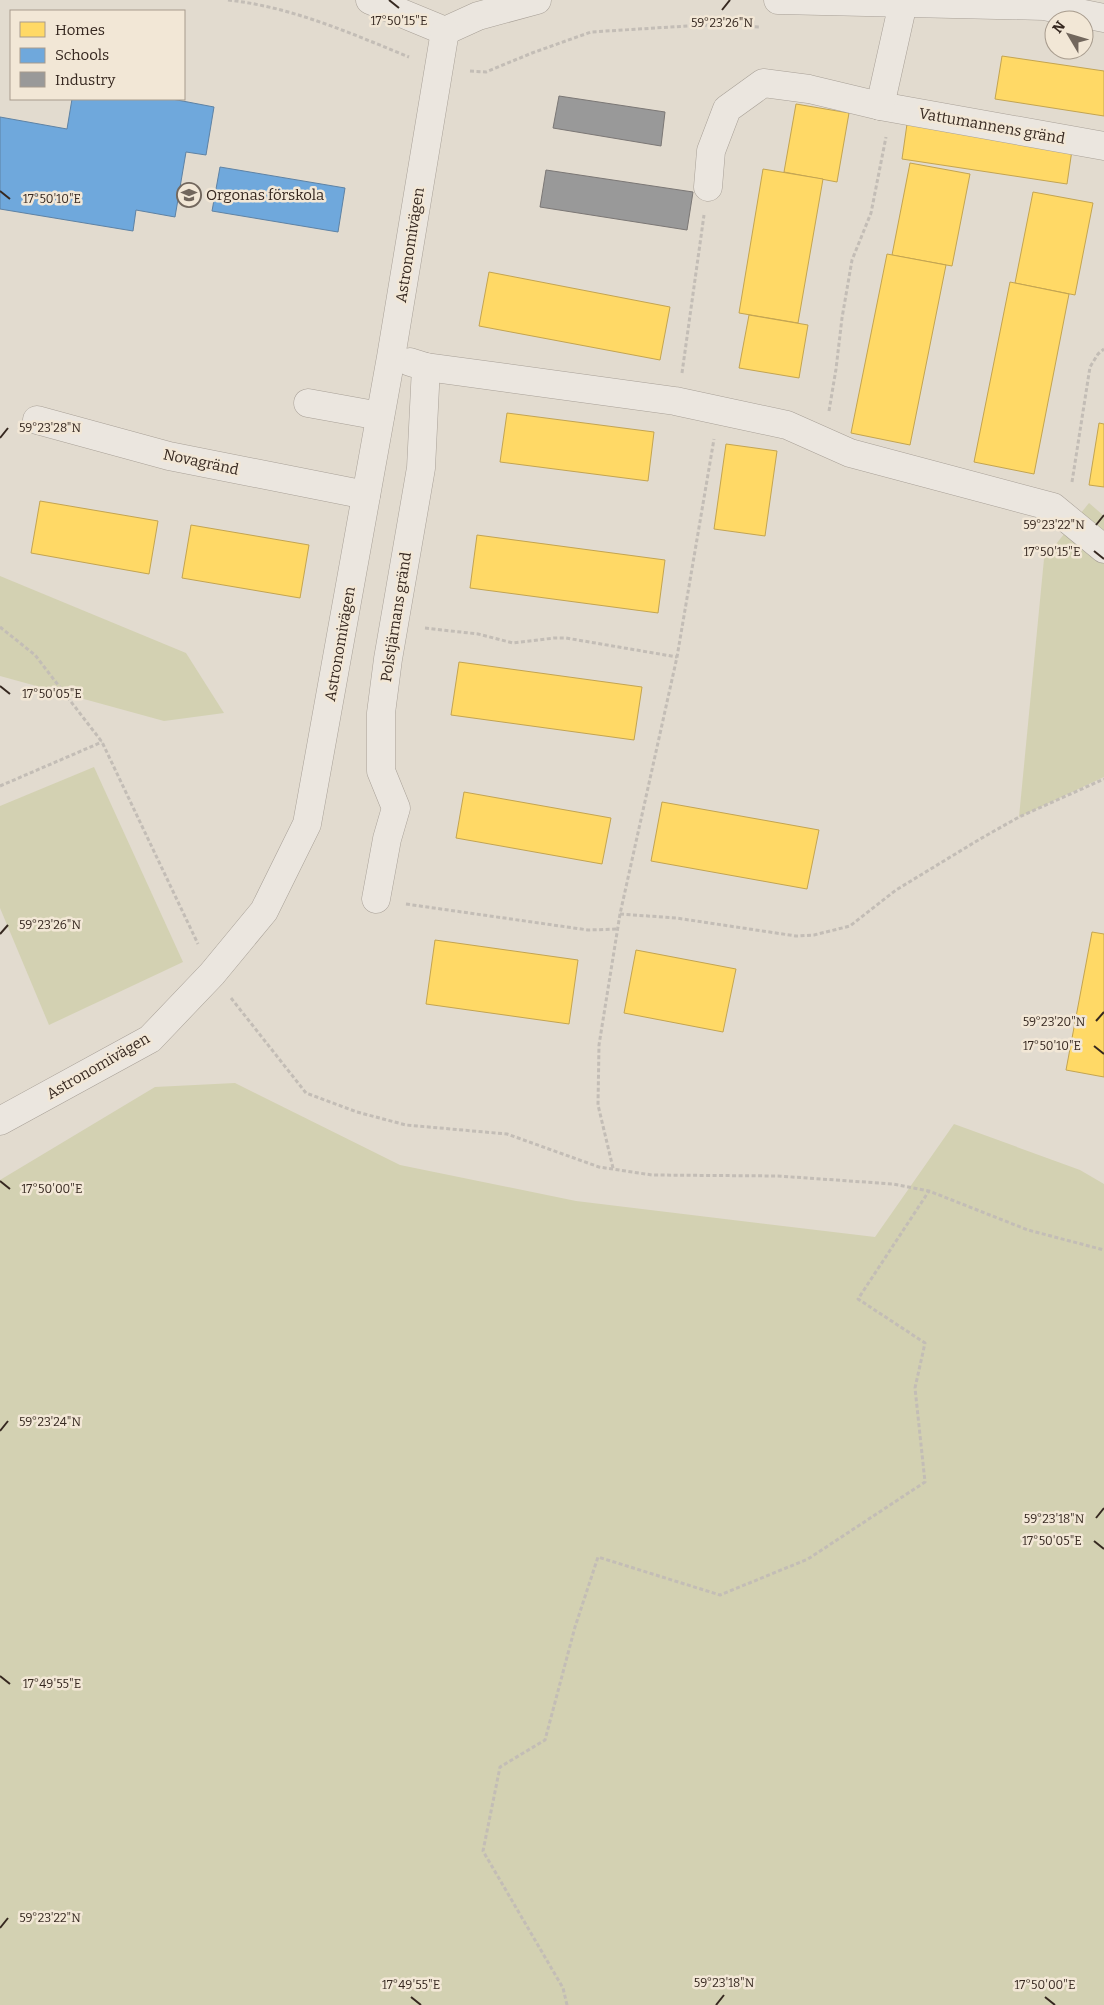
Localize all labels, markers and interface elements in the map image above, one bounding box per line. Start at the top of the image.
legend [10,10,185,100]
north arrow [1044,10,1094,60]
text: 17°50'15"E [371,14,427,28]
text: 59°23'26"N [691,16,754,30]
text: N [1049,18,1069,37]
text: Homes [55,21,105,39]
text: Schools [55,46,109,64]
text: Industry [55,71,115,89]
street label: Vattumannens gränd [918,104,1066,148]
school or university icon: Orgonas förskola [176,182,202,208]
place label: Orgonas förskola [206,186,324,204]
street label: Astronomivägen [392,186,428,304]
text: 17°50'10"E [23,192,81,206]
text: 59°23'28"N [19,421,81,435]
street label: Novagränd [162,445,240,479]
text: 59°23'22"N [1023,518,1085,532]
text: 17°50'15"E [1024,545,1080,559]
street label: Polstjärnans gränd [377,551,415,683]
street label: Astronomivägen [321,585,359,703]
text: 17°50'05"E [22,687,82,701]
text: 59°23'26"N [19,918,82,932]
text: 59°23'20"N [1023,1015,1086,1029]
street label: Astronomivägen [43,1029,153,1103]
text: 17°50'10"E [1023,1039,1081,1053]
text: 17°50'00"E [22,1182,82,1196]
text: 59°23'24"N [19,1415,81,1429]
text: 59°23'18"N [1024,1512,1085,1526]
text: 17°50'05"E [1022,1534,1082,1548]
text: 17°49'55"E [23,1677,81,1691]
text: 59°23'22"N [19,1911,81,1925]
text: 59°23'18"N [694,1976,755,1990]
text: 17°49'55"E [382,1978,440,1992]
text: 17°50'00"E [1015,1978,1075,1992]

